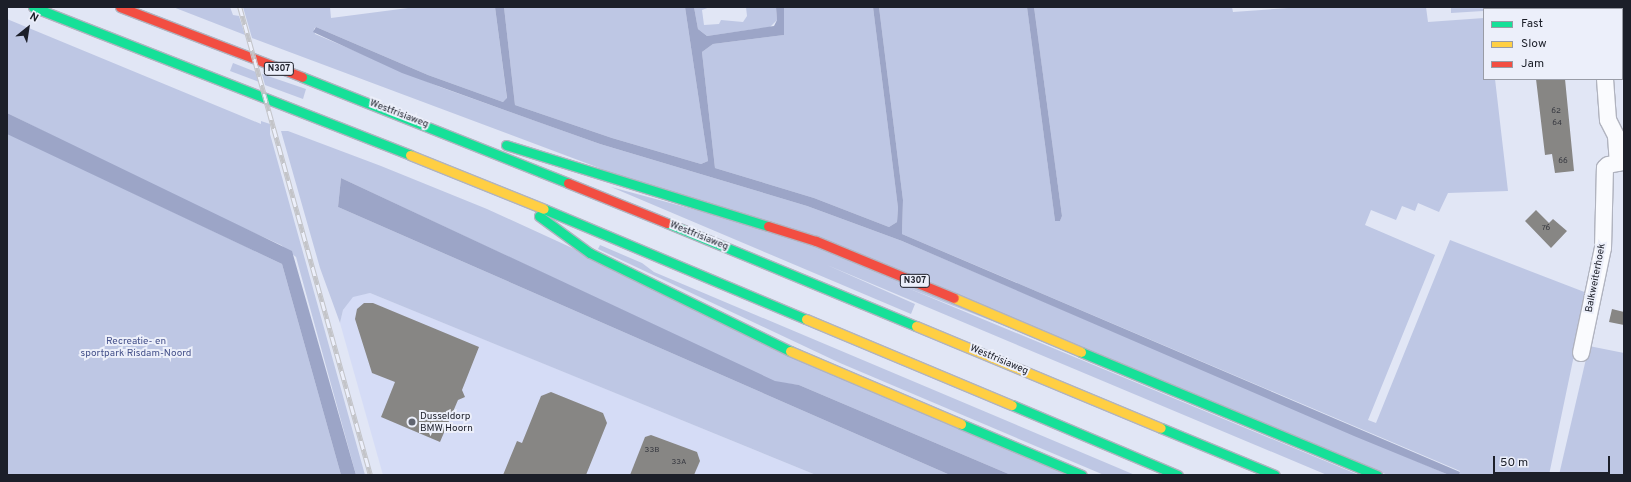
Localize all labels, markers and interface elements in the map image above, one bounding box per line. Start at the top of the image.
north arrow [8,8,48,48]
legend [1483,8,1623,80]
text: N [27,10,41,26]
text: Fast [1521,16,1543,32]
text: Slow [1521,36,1547,52]
text: Jam [1521,56,1544,72]
road number: N307 [263,62,295,76]
street label: Westfrisiaweg [368,97,430,131]
house number: 62 [1551,107,1561,117]
house number: 64 [1552,119,1562,129]
house number: 66 [1558,157,1568,167]
street label: Westfrisiaweg [668,219,730,253]
house number: 76 [1542,224,1550,234]
street label: Balkweiterhoek [1583,243,1609,313]
road number: N307 [899,274,931,288]
park label: Recreatie- en sportpark Risdam-Noord [81,335,191,358]
street label: Westfrisiaweg [968,342,1030,378]
place label: Dusseldorp BMW Hoorn [420,410,473,434]
marker: Dusseldorp BMW Hoorn [407,417,417,427]
house number: 33B [645,446,659,456]
scale bar [1495,448,1612,474]
text: 50 m [1500,455,1528,471]
house number: 33A [672,458,686,468]

